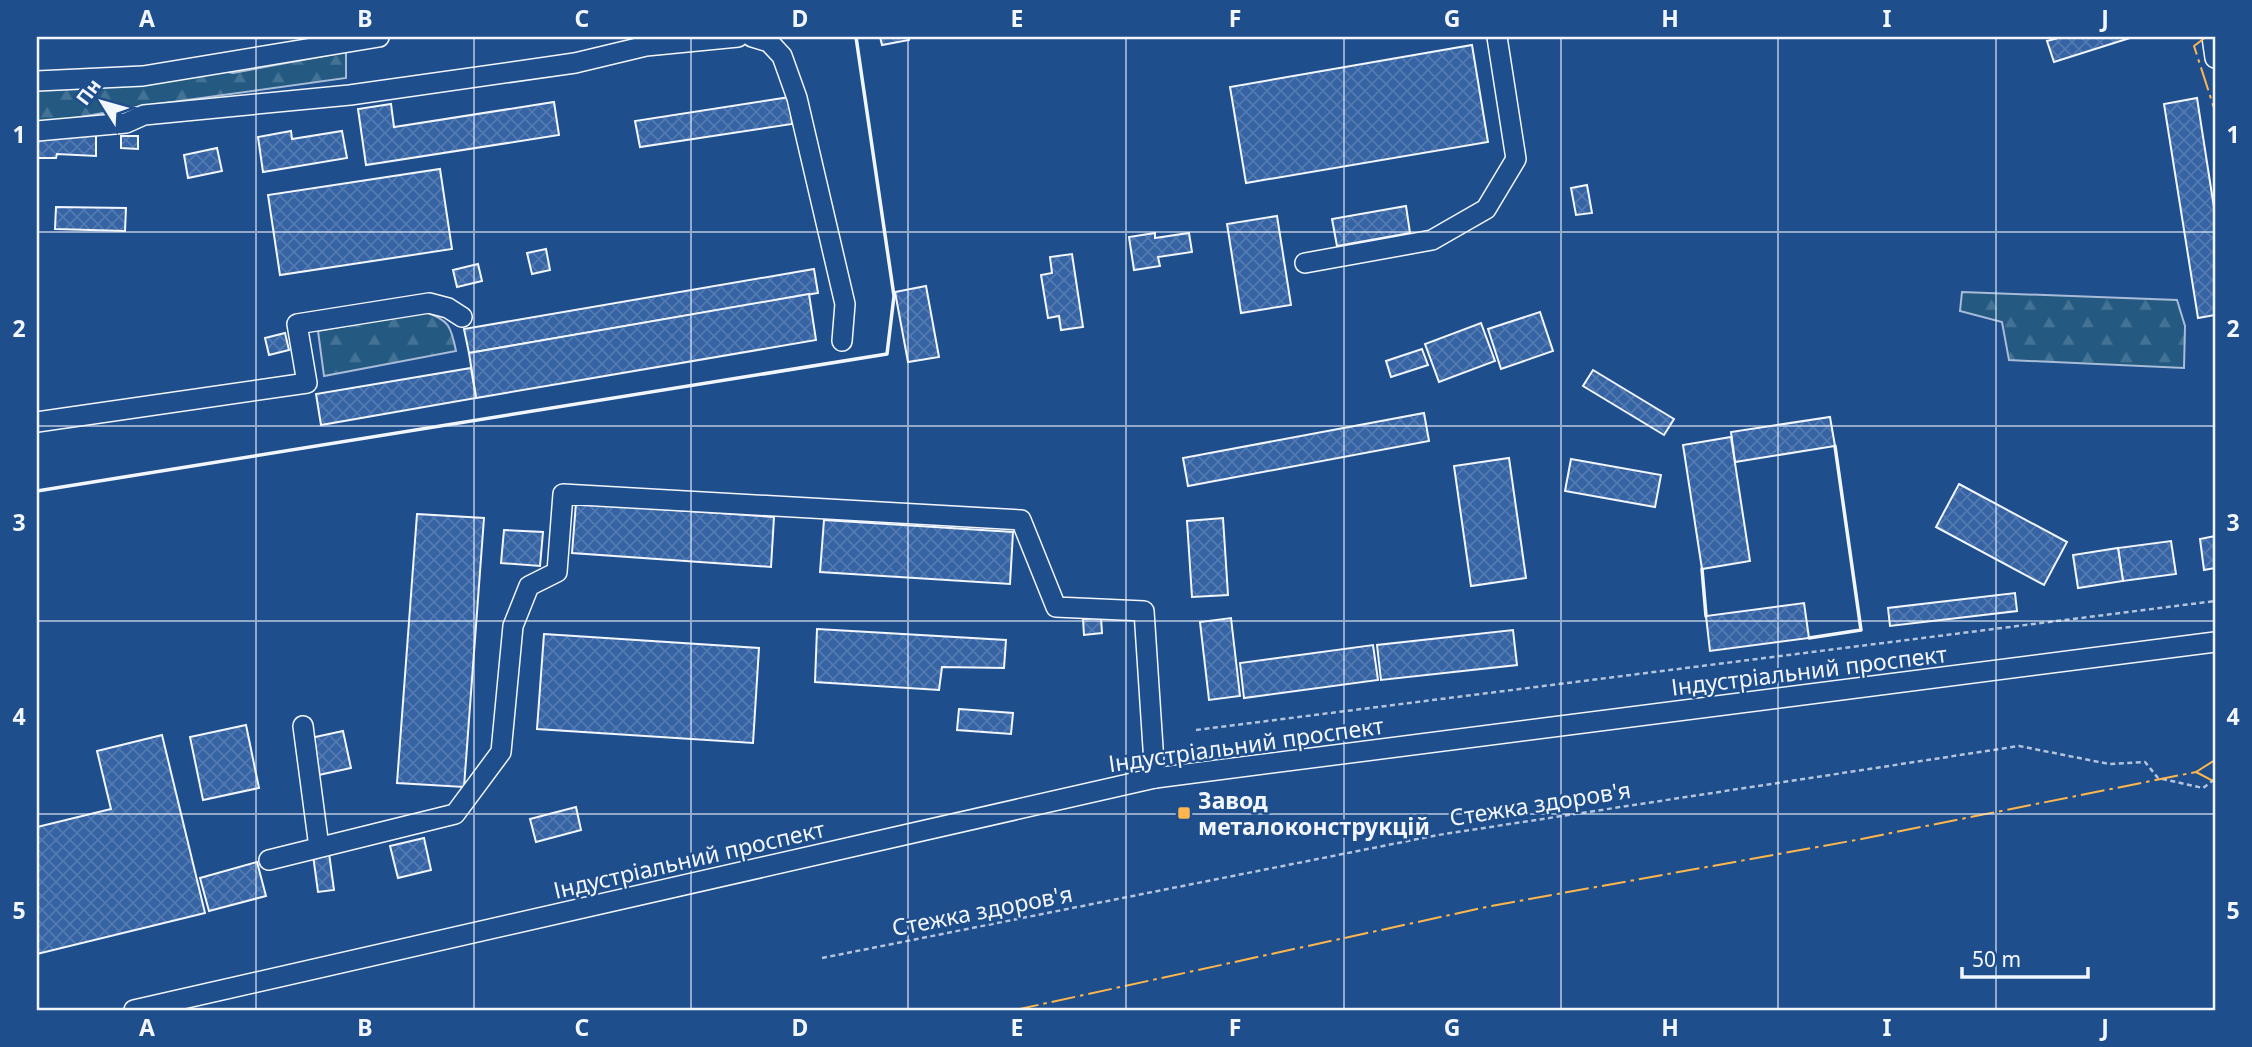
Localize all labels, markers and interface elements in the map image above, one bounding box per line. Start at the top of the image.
text: A [139,2,155,34]
text: B [357,2,373,34]
text: C [575,2,590,34]
text: D [792,2,808,34]
text: E [1011,2,1023,34]
text: F [1229,2,1241,34]
text: G [1444,2,1460,34]
text: H [1661,2,1679,34]
text: I [1883,2,1892,34]
text: J [2099,2,2109,34]
north arrow [66,66,136,136]
text: Пн [70,73,107,110]
text: 1 [12,118,26,150]
text: 1 [2226,118,2240,150]
text: 2 [12,312,26,344]
text: 2 [2226,312,2240,344]
text: 3 [12,506,26,538]
text: 3 [2226,506,2240,538]
street label: Індустріальний проспект [1669,637,1949,703]
text: 4 [12,700,26,732]
text: 4 [2226,700,2240,732]
street label: Індустріальний проспект [1106,709,1386,779]
street label: Стежка здоров'я [1447,773,1633,833]
place label: Завод металоконструкцій [1198,784,1430,842]
marker: Завод металоконструкцій [1176,805,1192,821]
street label: Індустріальний проспект [550,812,828,906]
street label: Стежка здоров'я [889,877,1075,943]
text: 5 [12,894,26,926]
text: 5 [2226,894,2240,926]
scale bar [1962,935,2088,979]
text: 50 m [1972,945,2021,973]
text: A [139,1011,155,1043]
text: B [357,1011,373,1043]
text: C [575,1011,590,1043]
text: D [792,1011,808,1043]
text: E [1011,1011,1023,1043]
text: F [1229,1011,1241,1043]
text: G [1444,1011,1460,1043]
text: H [1661,1011,1679,1043]
text: I [1883,1011,1892,1043]
text: J [2099,1011,2109,1043]

